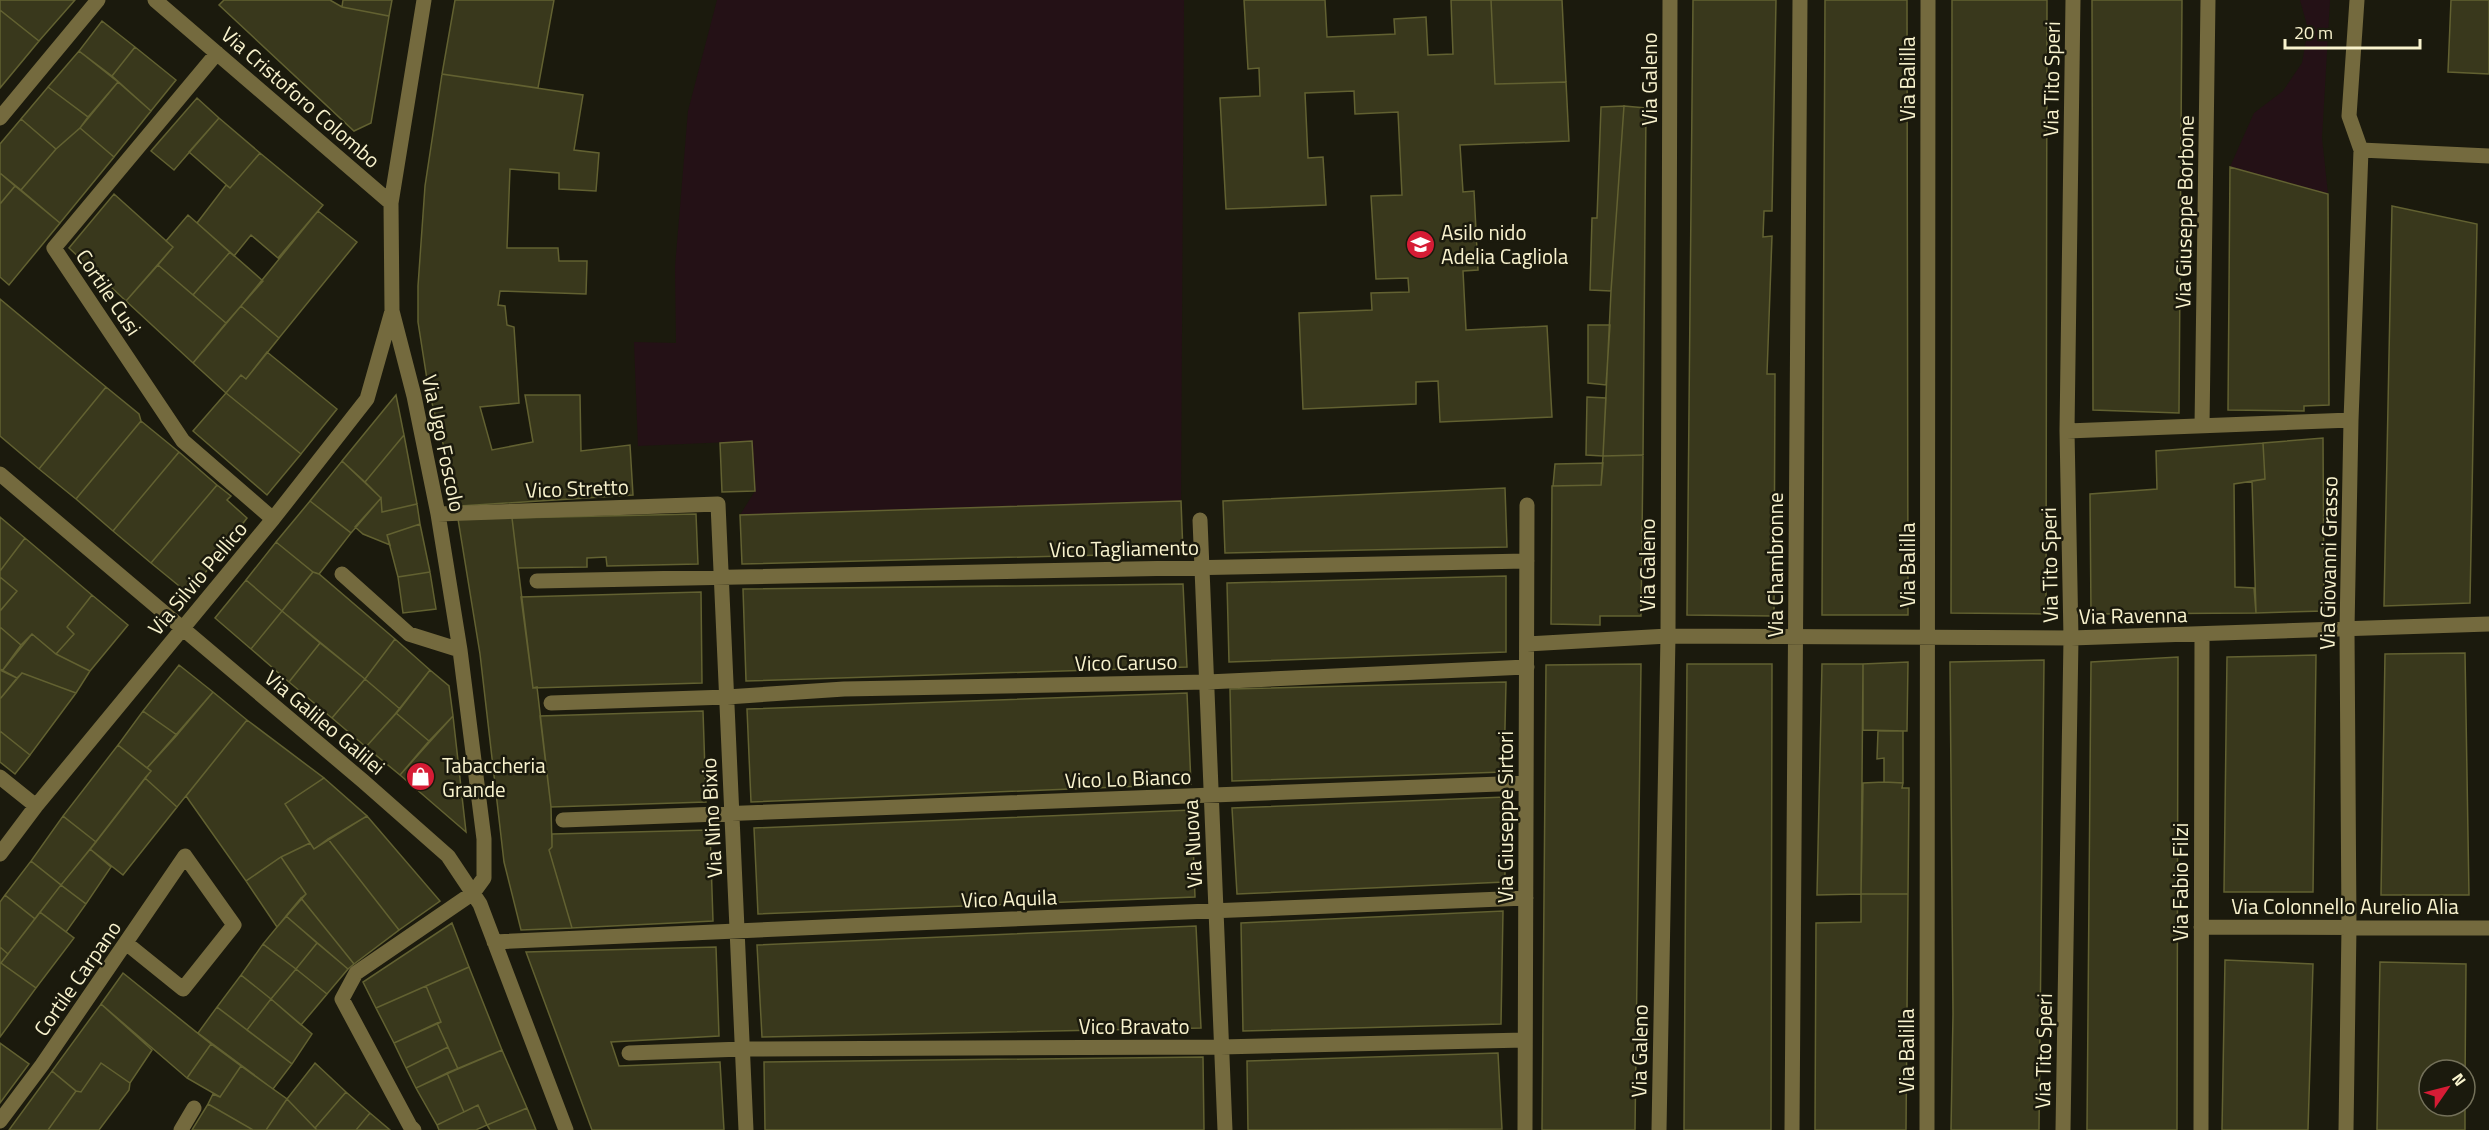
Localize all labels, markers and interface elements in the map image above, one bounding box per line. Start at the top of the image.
scale bar [2285,12,2420,50]
street label: Via Cristoforo Colombo [214,19,388,175]
text: 20 m [2294,19,2333,46]
street label: Via Tito Speri [2034,21,2068,137]
street label: Via Galeno [1633,32,1665,126]
street label: Via Balilla [1891,36,1923,122]
street label: Via Giuseppe Borbone [2166,115,2202,309]
place label: Asilo nido Adelia Cagliola [1441,216,1569,272]
school or university icon: Asilo nido Adelia Cagliola [1404,228,1436,260]
street label: Cortile Cusi [68,242,150,342]
street label: Via Ugo Foscolo [414,372,474,514]
street label: Vico Stretto [525,470,629,506]
street label: Via Giovanni Grasso [2310,476,2346,650]
street label: Via Chambronne [1759,492,1791,638]
street label: Via Tito Speri [2032,507,2066,623]
street label: Via Silvio Pellico [140,514,254,642]
street label: Via Galeno [1631,518,1663,612]
street label: Via Balilla [1891,522,1923,608]
street label: Vico Tagliamento [1049,531,1199,565]
street label: Via Ravenna [2078,598,2188,632]
street label: Vico Caruso [1074,645,1178,679]
street label: Via Galileo Galilei [258,662,392,782]
street label: Via Giuseppe Sirtori [1489,731,1521,903]
place label: Tabaccheria Grande [442,749,546,805]
street label: Via Nino Bixio [692,757,730,879]
street label: Vico Lo Bianco [1064,760,1192,796]
shop icon: Tabaccheria Grande [405,761,437,793]
street label: Via Nuova [1174,798,1210,889]
street label: Via Fabio Filzi [2164,823,2196,941]
street label: Vico Aquila [960,880,1058,916]
street label: Via Colonnello Aurelio Alia [2231,890,2459,922]
street label: Cortile Carpano [25,914,129,1042]
street label: Via Tito Speri [2026,993,2060,1109]
street label: Via Galeno [1622,1004,1656,1098]
street label: Via Balilla [1890,1008,1922,1094]
street label: Vico Bravato [1078,1010,1190,1042]
north arrow [2417,1058,2477,1118]
text: N [2446,1068,2472,1091]

